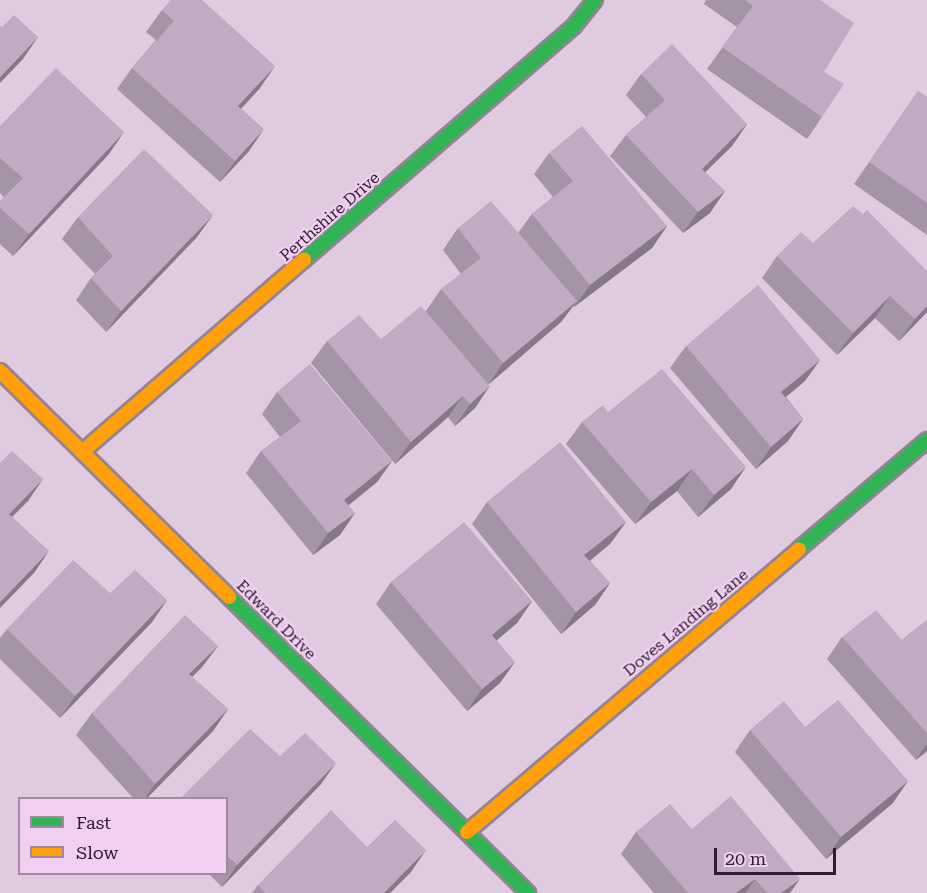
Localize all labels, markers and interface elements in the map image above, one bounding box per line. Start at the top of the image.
street label: Perthshire Drive [276,168,384,266]
street label: Doves Landing Lane [620,565,752,681]
street label: Edward Drive [232,576,320,664]
legend [18,797,228,875]
text: Fast [76,812,111,833]
scale bar [717,836,838,874]
text: Slow [76,842,118,863]
text: 20 m [725,848,766,869]

